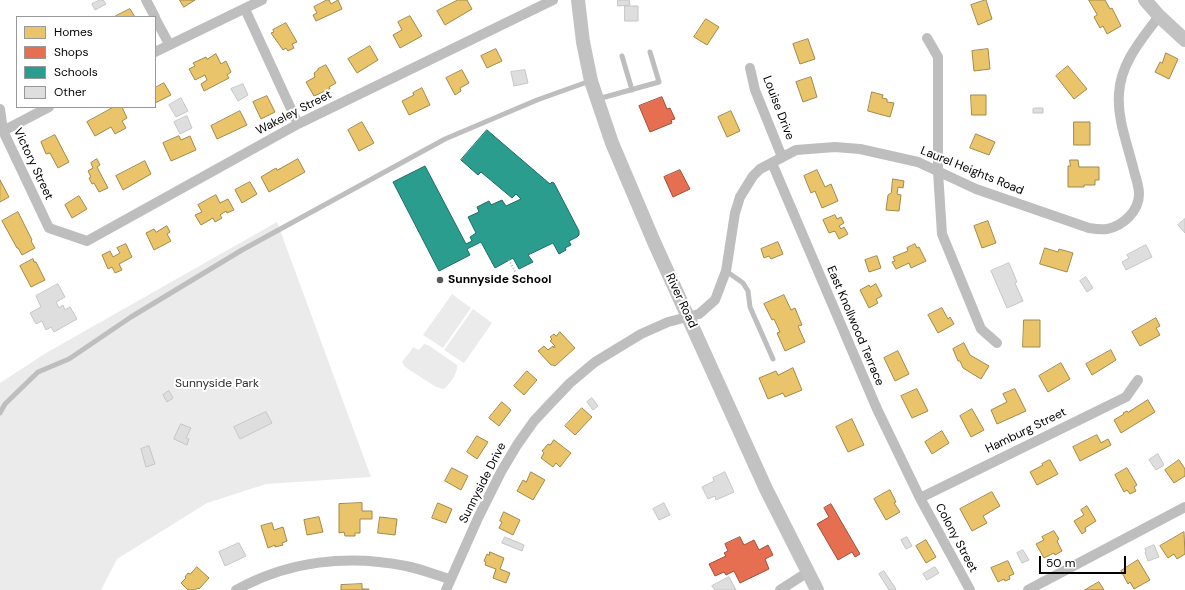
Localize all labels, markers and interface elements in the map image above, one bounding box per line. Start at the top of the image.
legend [16,16,156,108]
text: Homes [54,24,93,40]
text: Shops [54,44,89,60]
text: Schools [54,64,98,80]
street label: Louise Drive [759,74,797,142]
text: Other [54,84,86,100]
street label: Wakeley Street [254,88,334,138]
street label: Victory Street [10,126,56,202]
street label: Laurel Heights Road [918,144,1026,198]
street label: East Knollwood Terrace [823,264,887,388]
street label: River Road [662,271,700,331]
place label: Sunnyside School [448,273,552,287]
marker: Sunnyside School [435,275,445,285]
park label: Sunnyside Park [175,377,259,391]
street label: Hamburg Street [983,405,1069,457]
street label: Sunnyside Drive [456,440,510,526]
street label: Colony Street [932,501,980,575]
scale bar [1041,548,1128,574]
text: 50 m [1046,555,1075,571]

